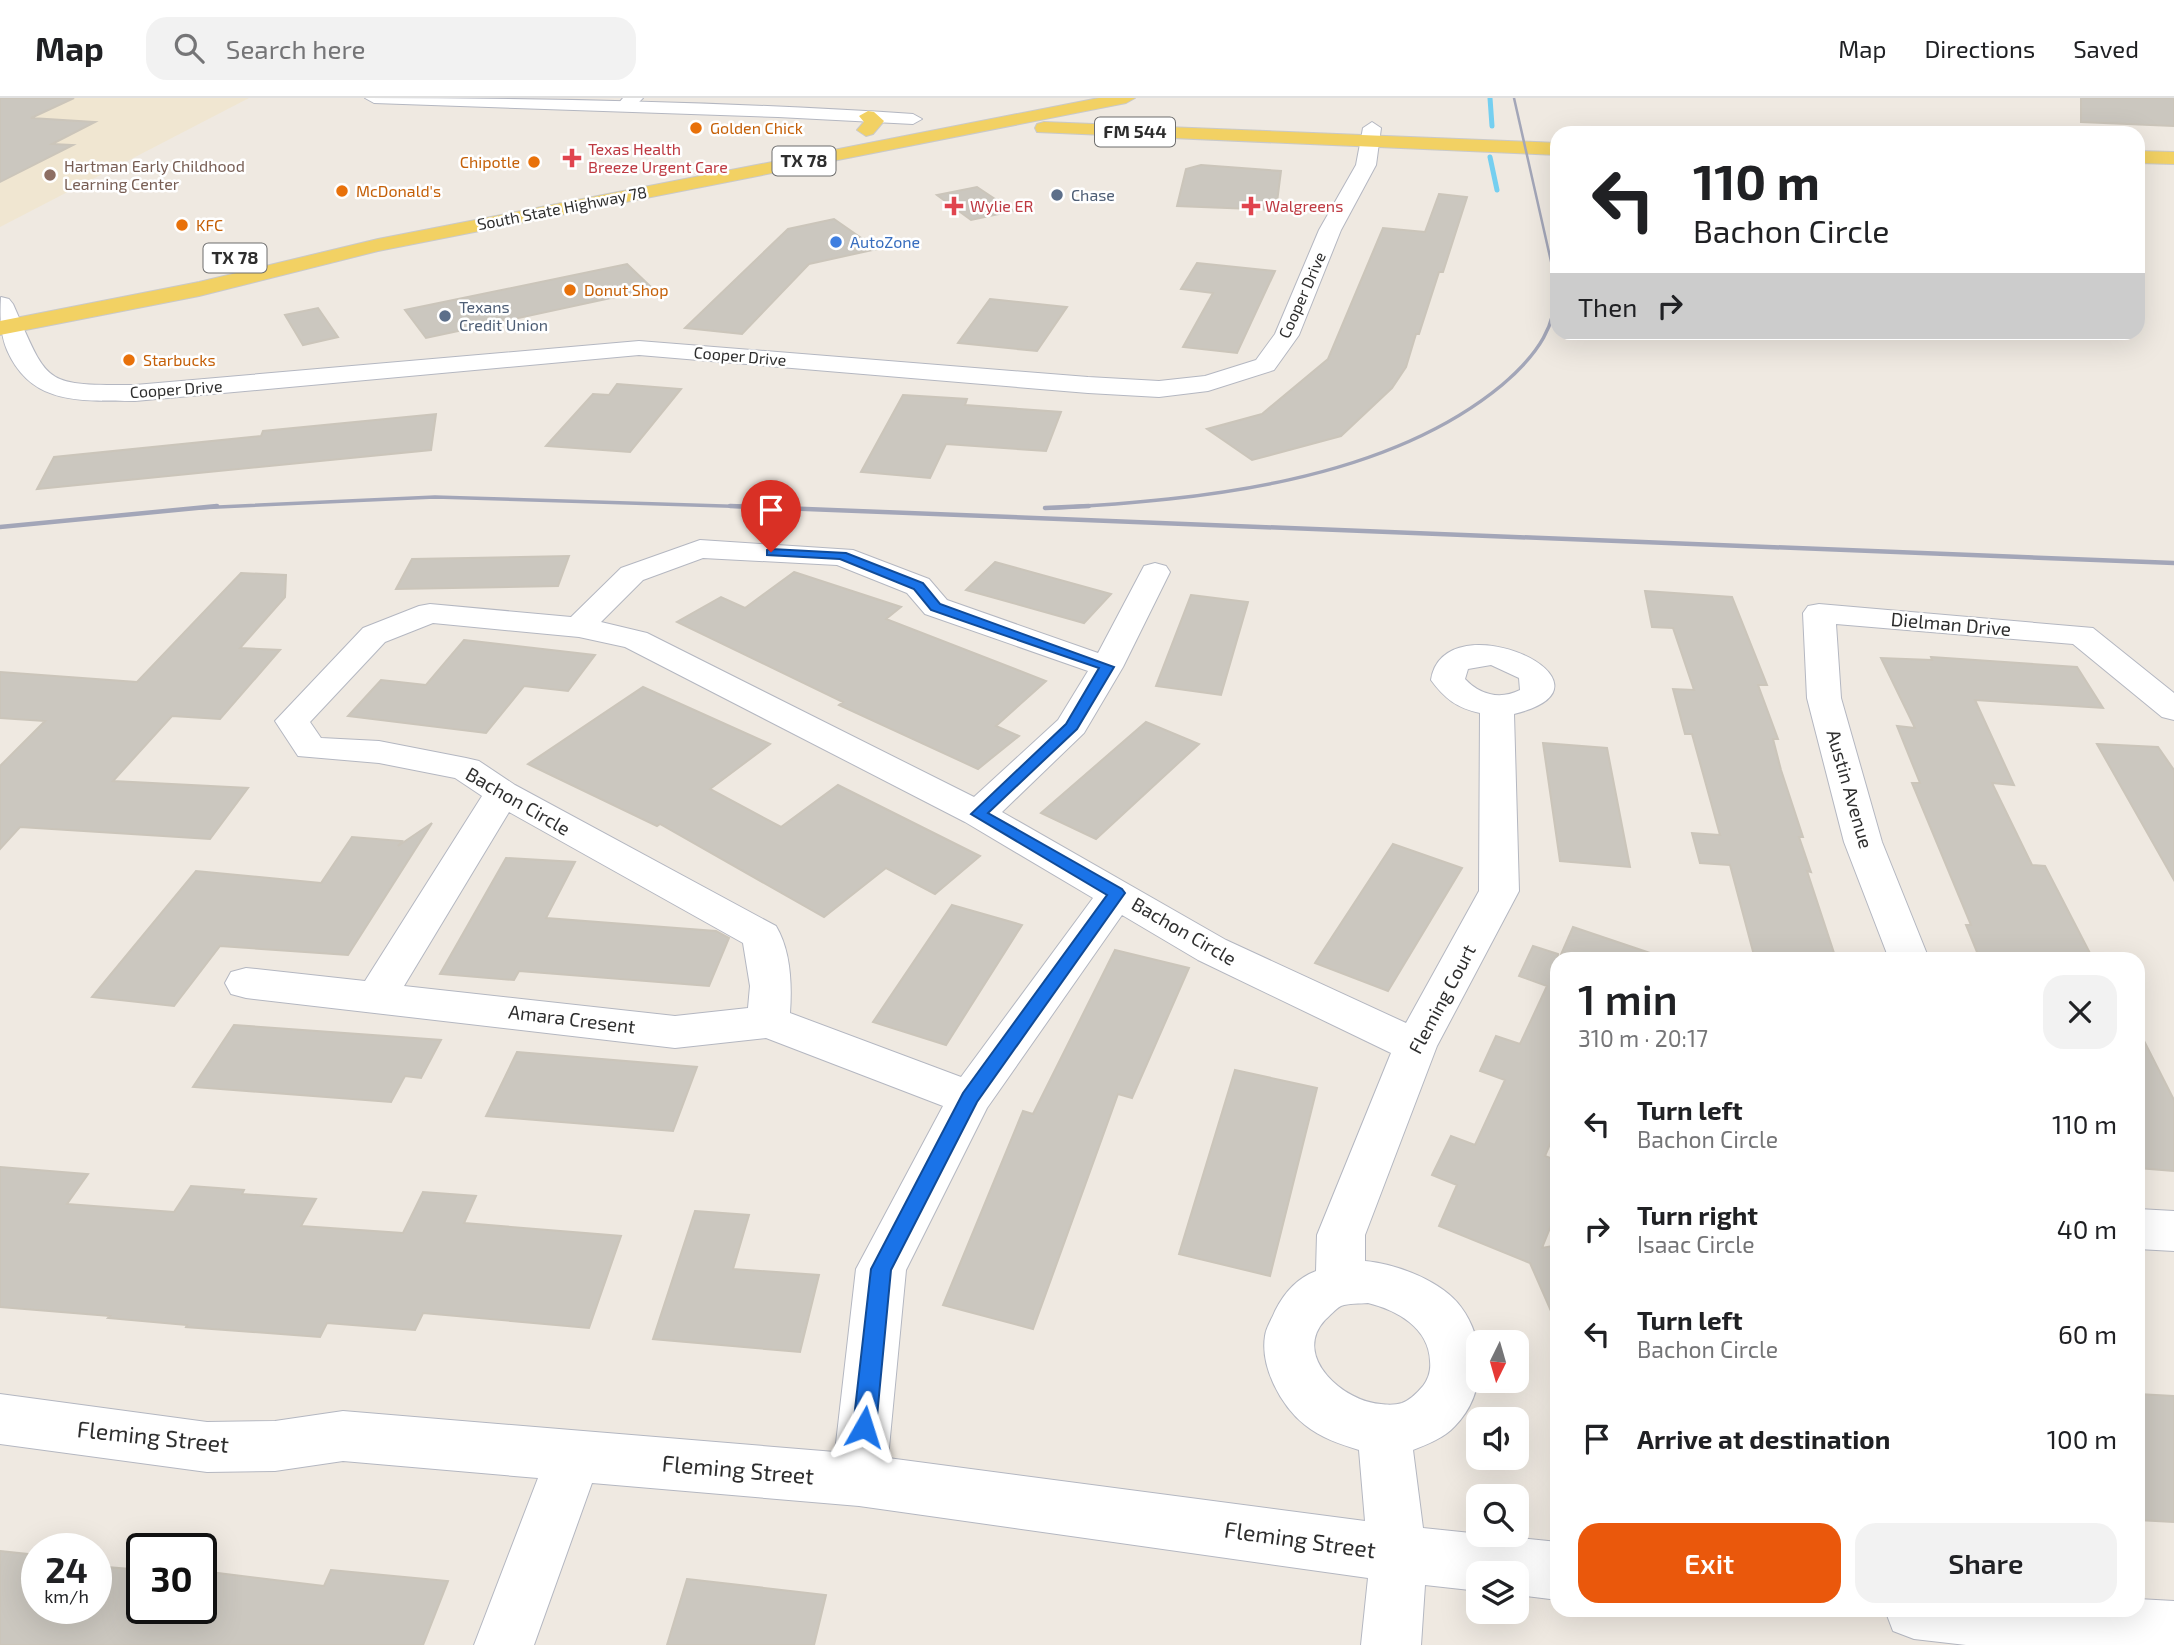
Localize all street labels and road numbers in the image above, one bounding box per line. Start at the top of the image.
road number: FM 544 [1095,117,1175,146]
road number: TX 78 [772,146,836,176]
street label: South State Highway 78 [475,182,648,233]
road number: TX 78 [204,244,266,272]
street label: Cooper Drive [1274,249,1329,341]
street label: Cooper Drive [693,342,787,369]
street label: Cooper Drive [129,376,223,401]
street label: Dielman Drive [1890,607,2012,640]
street label: Austin Avenue [1823,727,1878,851]
street label: Bachon Circle [462,761,575,840]
street label: Bachon Circle [1128,891,1241,970]
street label: Fleming Court [1403,940,1480,1057]
street label: Amara Cresent [507,999,637,1038]
street label: Fleming Street [76,1414,231,1458]
street label: Fleming Street [661,1448,816,1490]
street label: Fleming Street [1223,1515,1378,1564]

